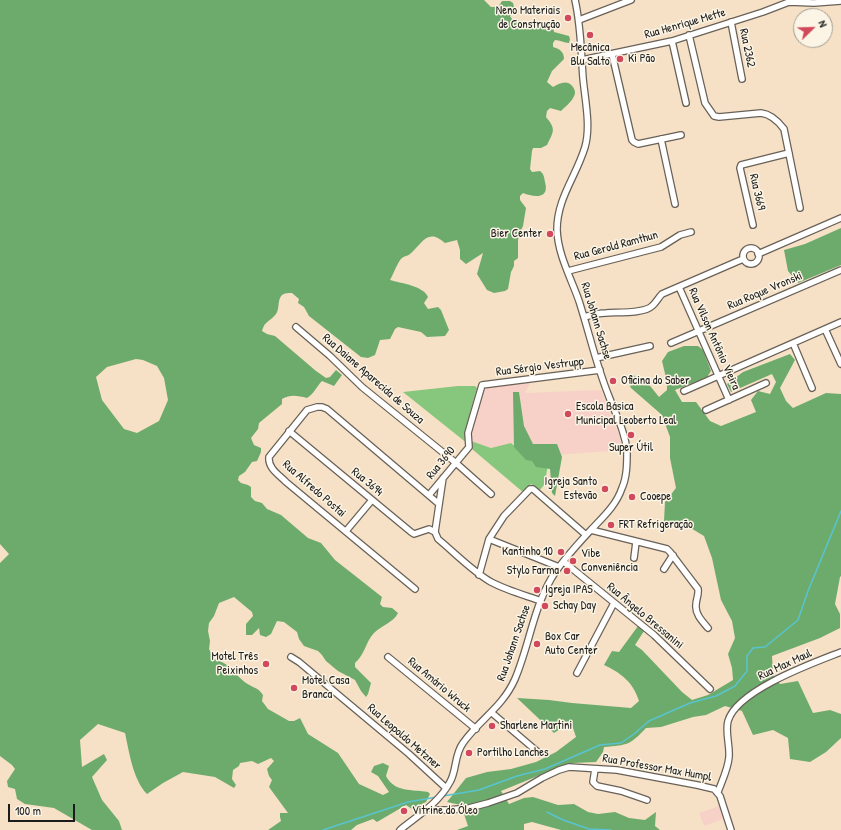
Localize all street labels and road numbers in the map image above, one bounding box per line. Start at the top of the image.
street label: Rua Henrique Mette [643,6,727,42]
street label: Rua 2362 [736,27,758,69]
street label: Rua 3669 [746,172,768,212]
street label: Rua Gerold Ramthun [573,228,659,264]
street label: Rua Roque Vronski [725,269,805,313]
street label: Rua Johann Sachse [577,281,615,361]
street label: Rua Vilson Antônio Vieira [685,286,743,392]
street label: Rua Daiane Aparecida de Souza [319,331,427,427]
street label: Rua Sérgio Vestrupp [495,354,585,380]
street label: Rua 3690 [424,444,458,482]
street label: Rua Alfredo Postai [279,457,349,521]
street label: Rua 3694 [348,465,386,499]
street label: Rua Ângelo Bressanini [604,580,686,652]
street label: Rua Johann Sachse [494,603,534,683]
street label: Rua Max Maul [756,646,814,684]
street label: Rua Amário Wruck [405,654,473,716]
street label: Rua Leopoldo Metzner [364,701,444,773]
street label: Rua Professor Max Humpl [601,751,713,785]

